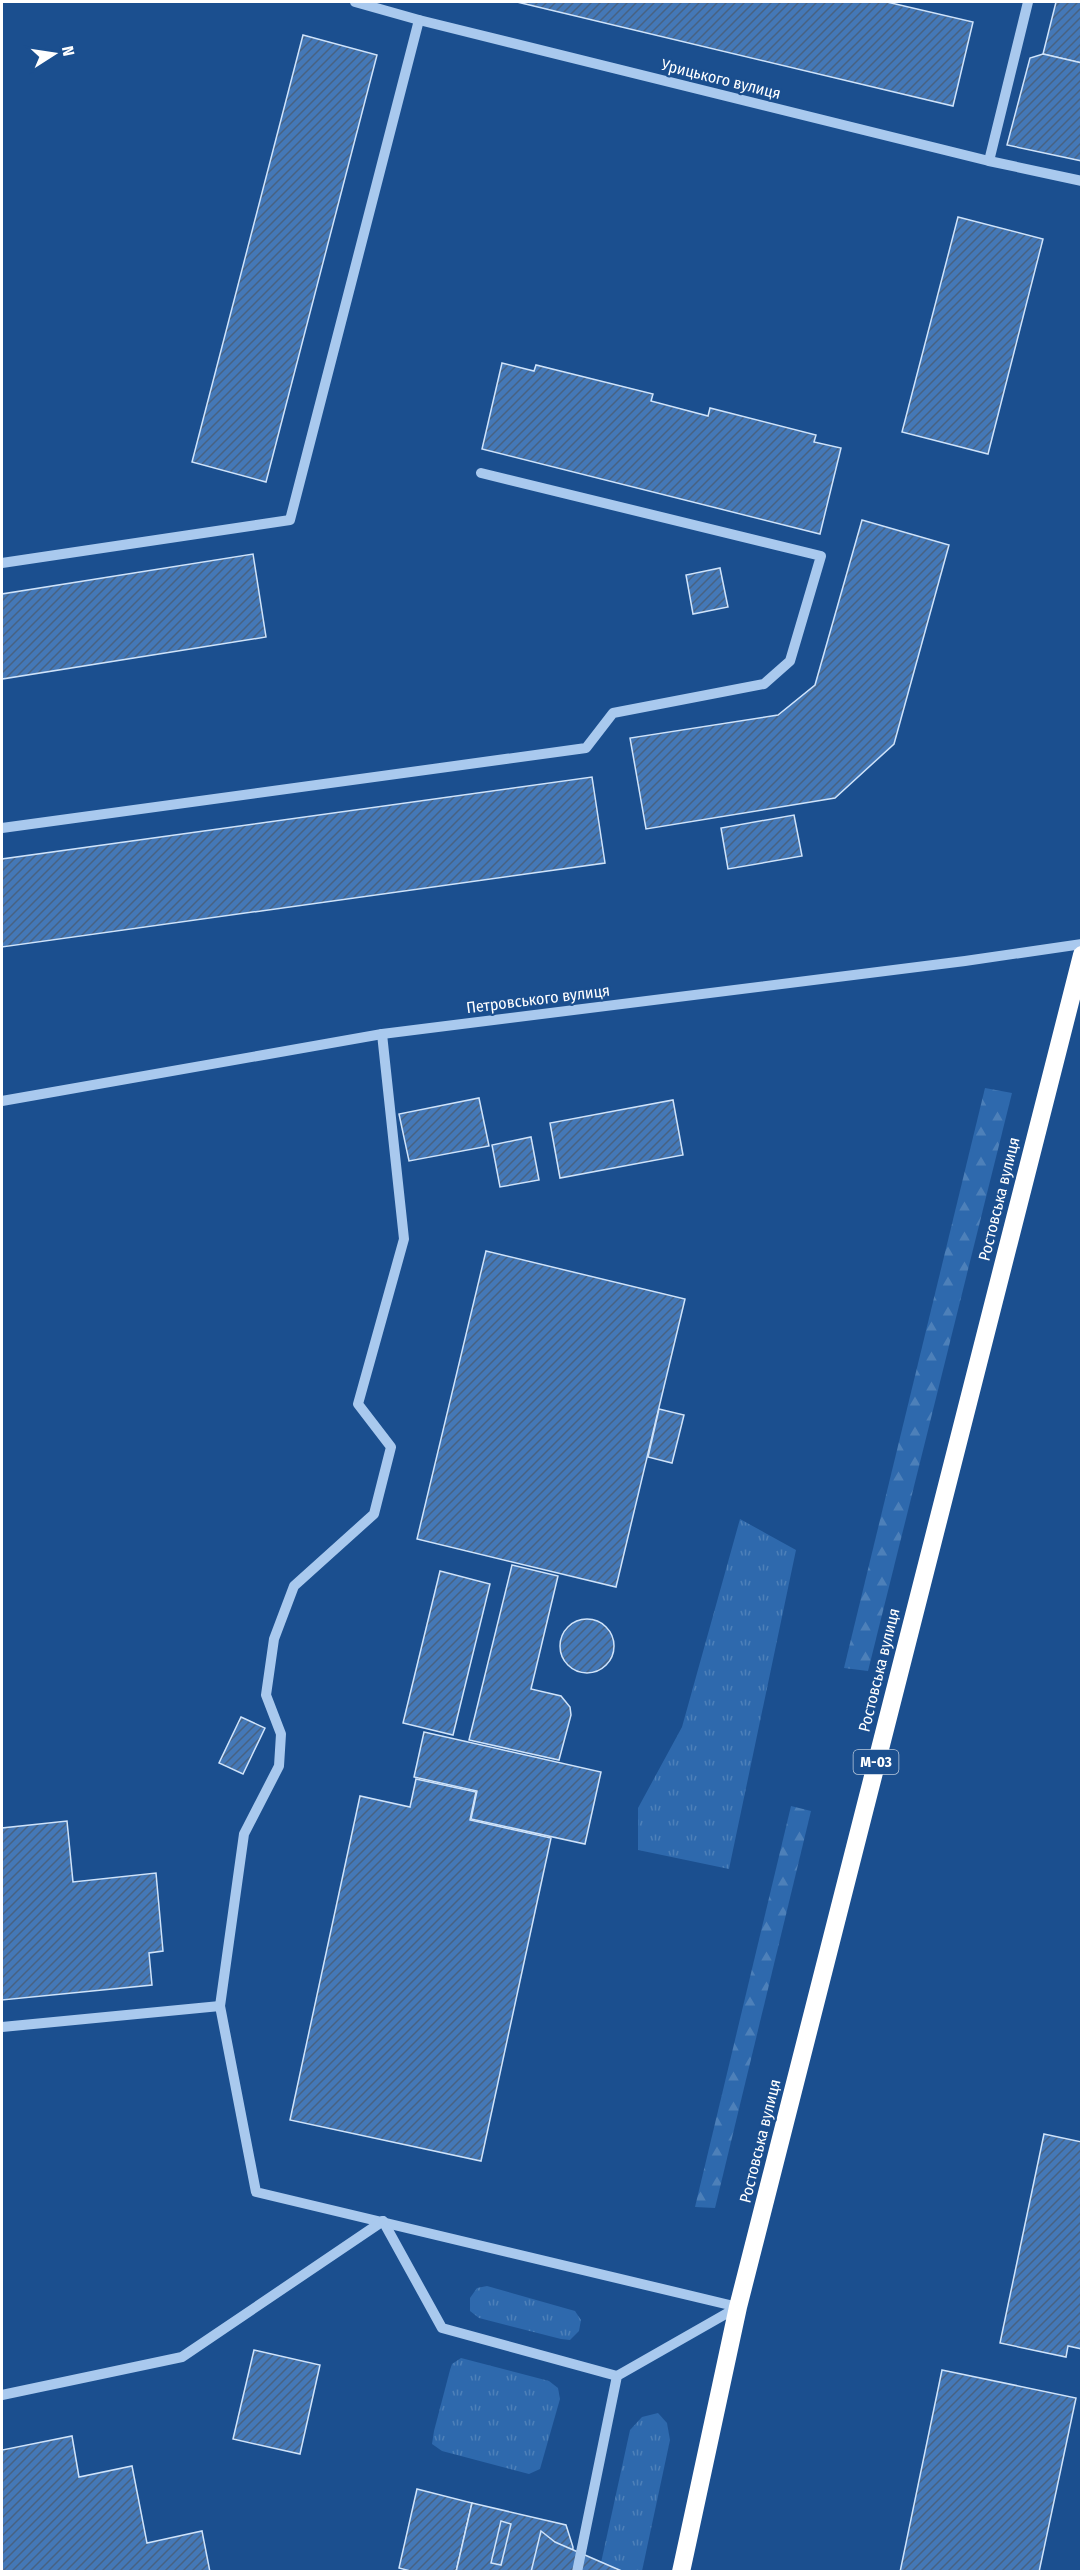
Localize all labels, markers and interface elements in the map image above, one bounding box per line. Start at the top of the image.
north arrow [24,24,84,84]
text: N [58,44,78,58]
street label: Урицького вулиця [658,55,783,103]
street label: Петровського вулиця [465,981,611,1017]
street label: Ростовська вулиця [974,1135,1024,1263]
street label: Ростовська вулиця [854,1606,904,1734]
road number: М-03 [854,1750,898,1774]
street label: Ростовська вулиця [735,2077,785,2205]

